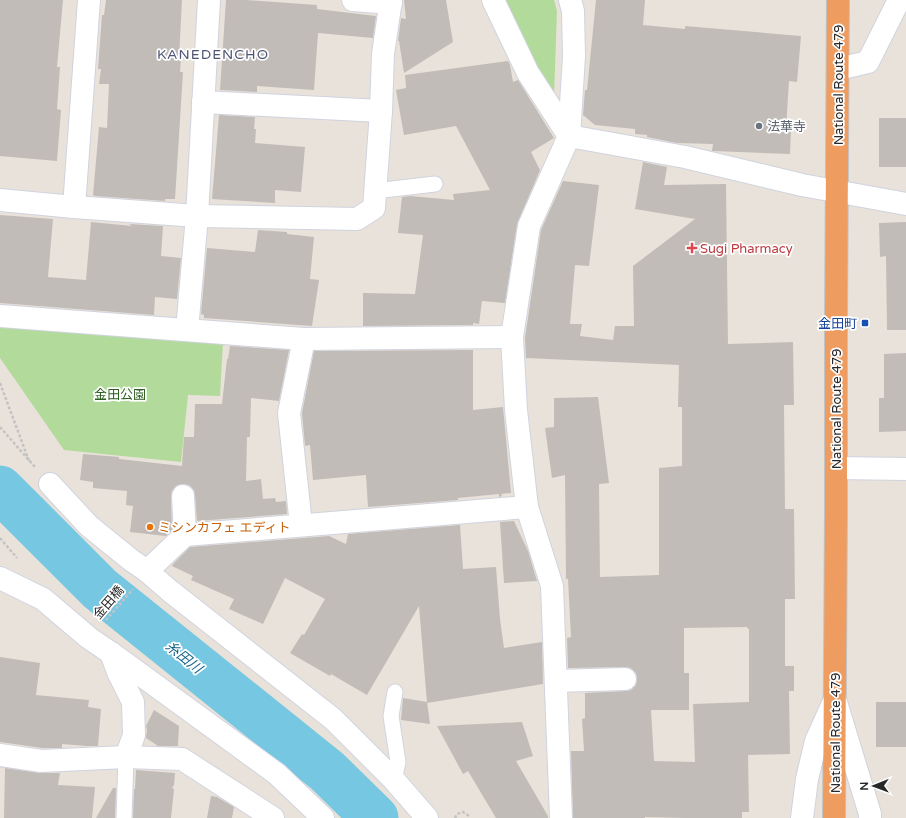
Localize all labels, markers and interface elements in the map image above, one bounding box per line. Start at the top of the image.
street label: National Route 479 [831,25,847,145]
district label: KANEDENCHO [157,46,269,63]
place label: 法華寺 [767,119,806,135]
marker: 法華寺 [754,121,764,131]
place label: Sugi Pharmacy [700,241,793,257]
marker: Sugi Pharmacy [687,243,697,253]
place label: 金田町 [818,316,857,332]
marker: 金田町 [860,318,870,328]
street label: National Route 479 [829,349,845,469]
park label: 金田公園 [94,387,146,403]
place label: ミシンカフェ エディト [158,520,290,536]
marker: ミシンカフェ エディト [145,522,155,532]
street label: 金田橋 [90,583,128,623]
water label: 糸田川 [162,638,207,678]
street label: National Route 479 [828,673,844,793]
north arrow [854,766,894,806]
text: N [858,782,871,791]

